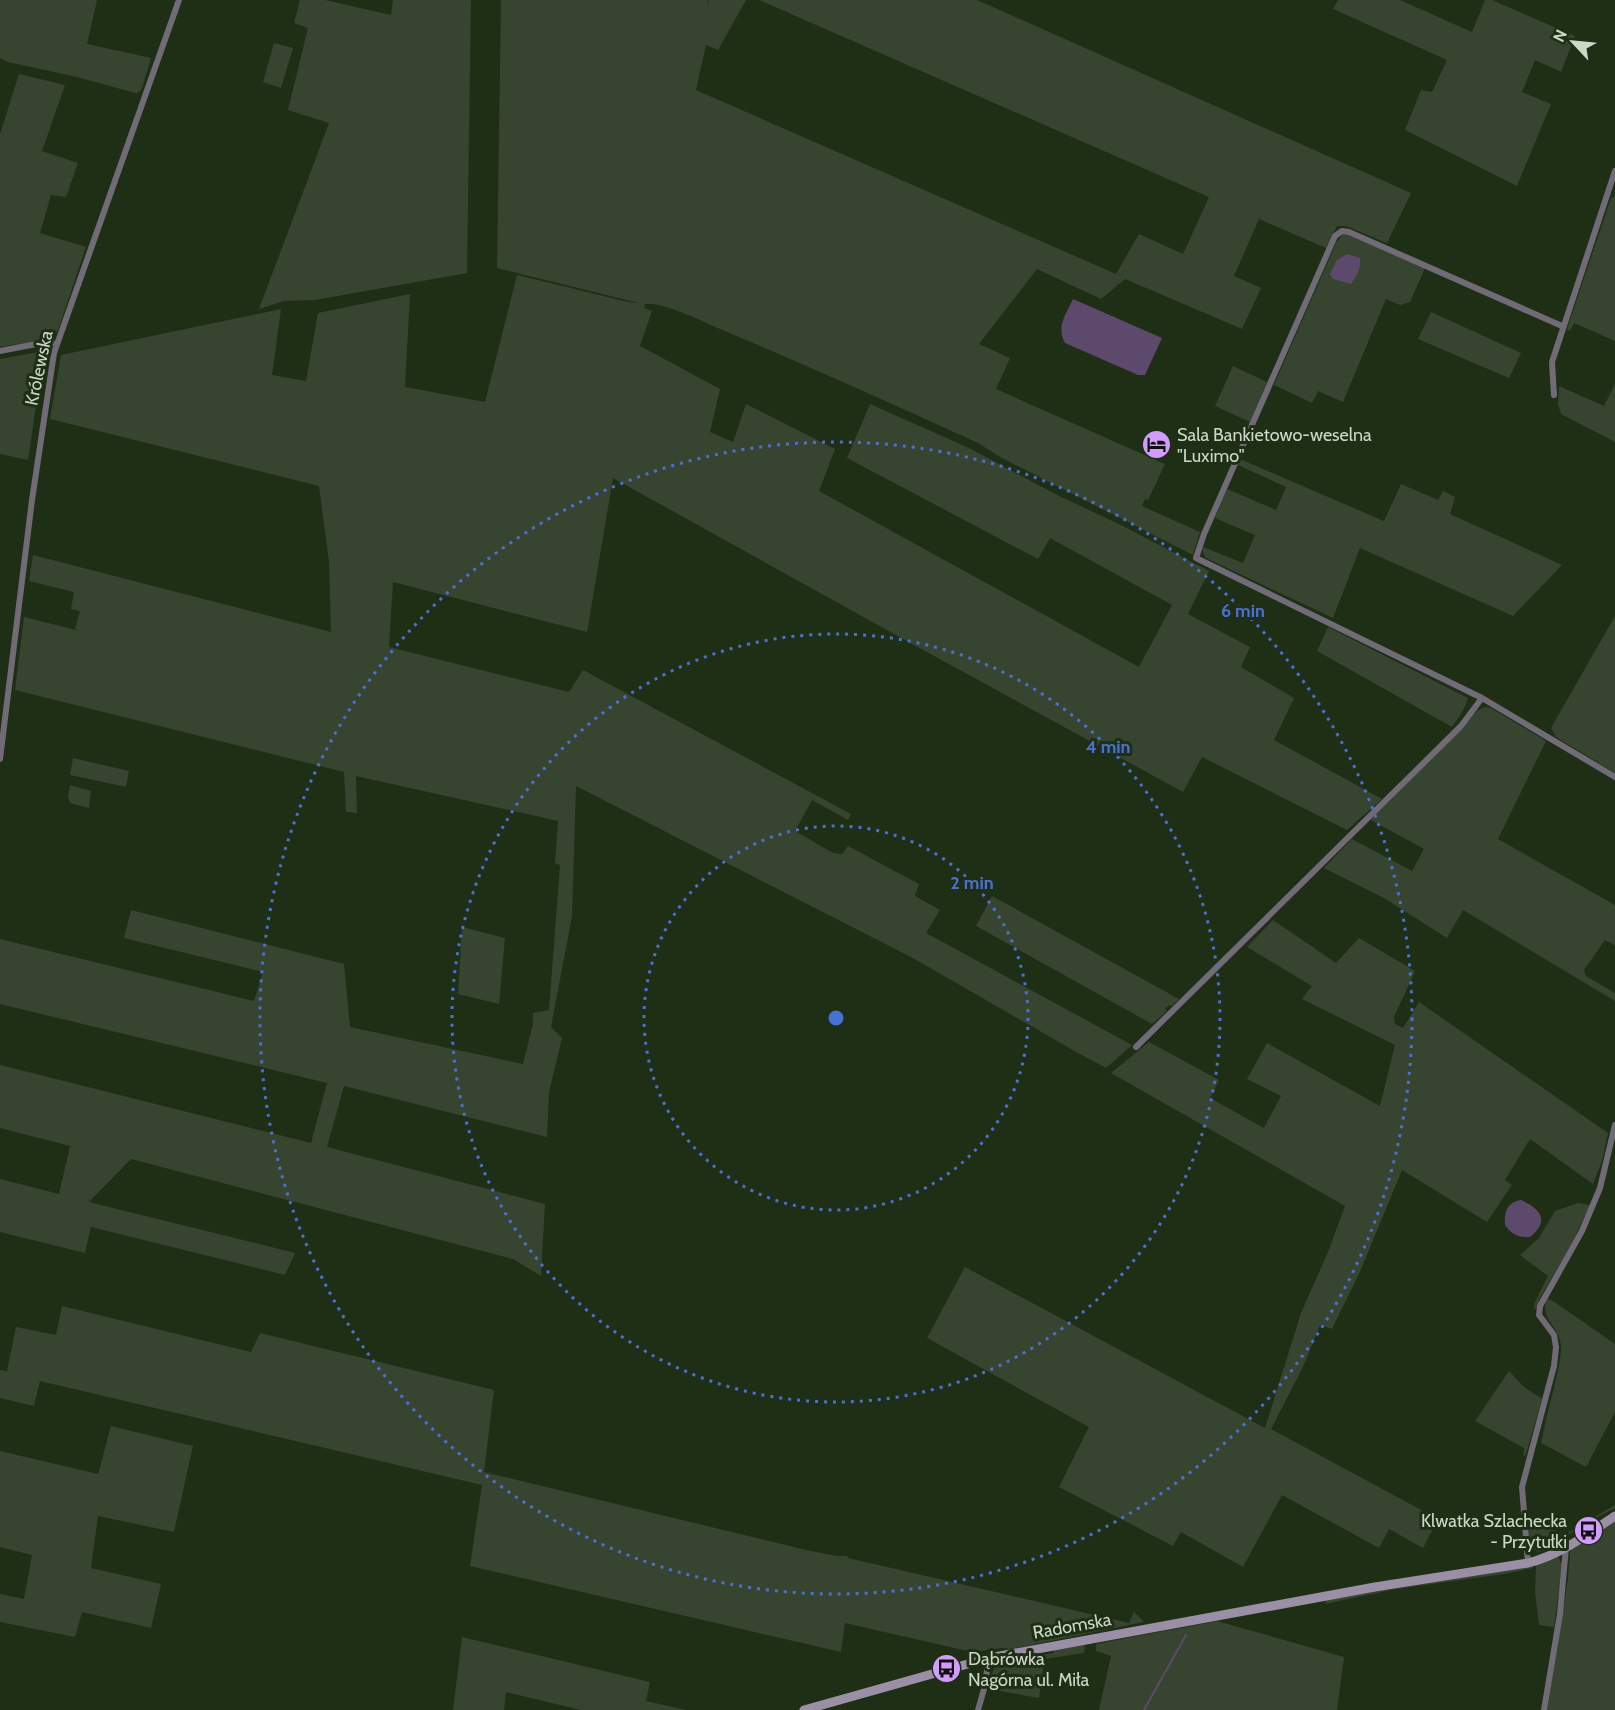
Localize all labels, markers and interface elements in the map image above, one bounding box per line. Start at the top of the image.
north arrow [1543,12,1603,72]
text: N [1549,26,1571,45]
street label: Królewska [20,328,58,407]
place label: Sala Bankietowo-weselna "Luximo" [1177,424,1372,467]
hotel icon: Sala Bankietowo-weselna "Luximo" [1140,429,1172,461]
text: 6 min [1221,600,1265,622]
text: 4 min [1085,736,1131,758]
text: 2 min [950,872,994,894]
centre of rings [826,1008,846,1028]
place label: Klwatka Szlachecka - Przytułki [1421,1510,1567,1553]
bus stop icon: Klwatka Szlachecka - Przytułki [1572,1515,1604,1547]
street label: Radomska [1031,1608,1113,1644]
place label: Dąbrówka Nagórna ul. Miła [968,1648,1089,1691]
bus stop icon: Dąbrówka Nagórna ul. Miła [931,1653,963,1685]

